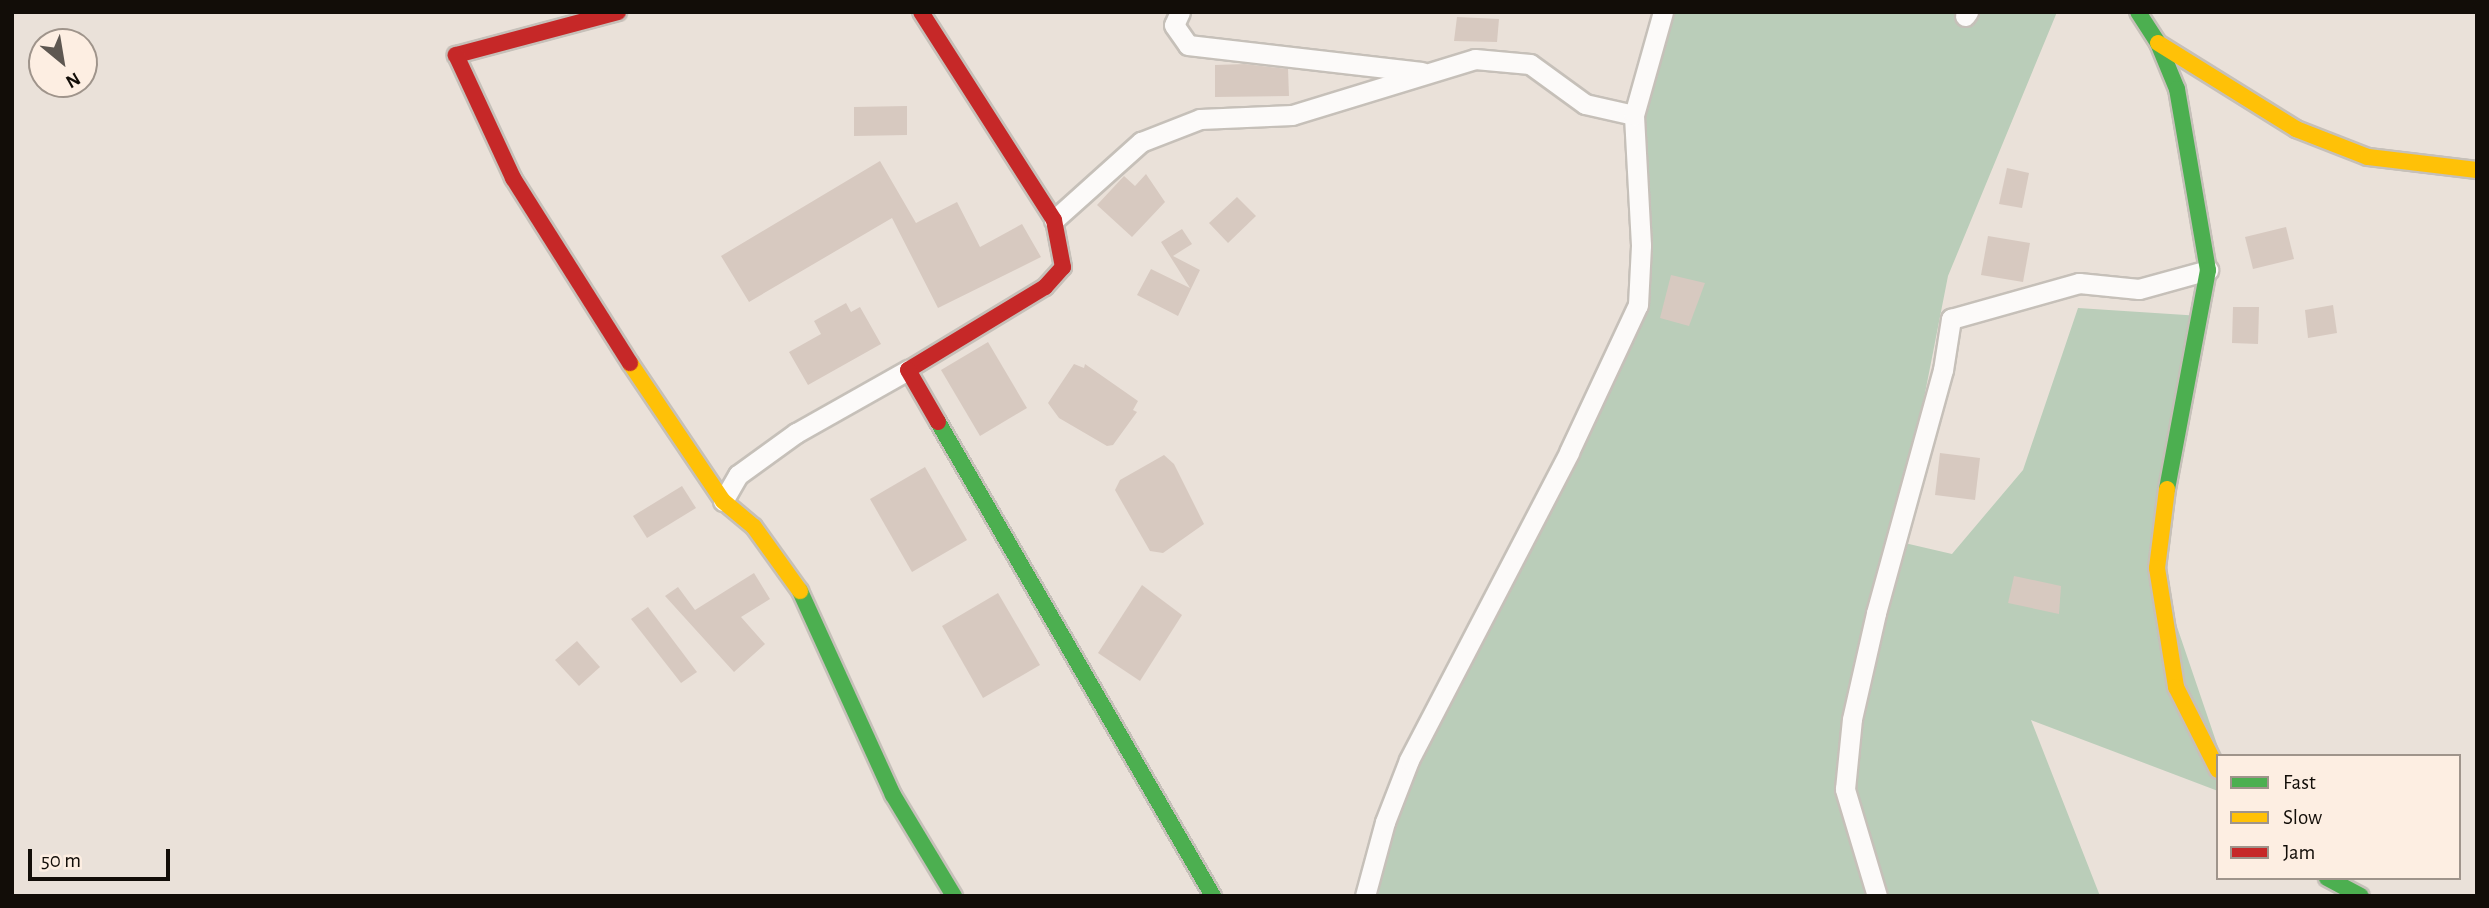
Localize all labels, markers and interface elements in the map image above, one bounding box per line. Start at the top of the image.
north arrow [28,28,98,98]
text: N [62,68,83,91]
legend [2216,754,2461,880]
text: Fast [2283,772,2316,793]
text: Slow [2283,807,2322,828]
scale bar [32,834,173,878]
text: Jam [2283,842,2315,863]
text: 50 m [41,850,81,871]

